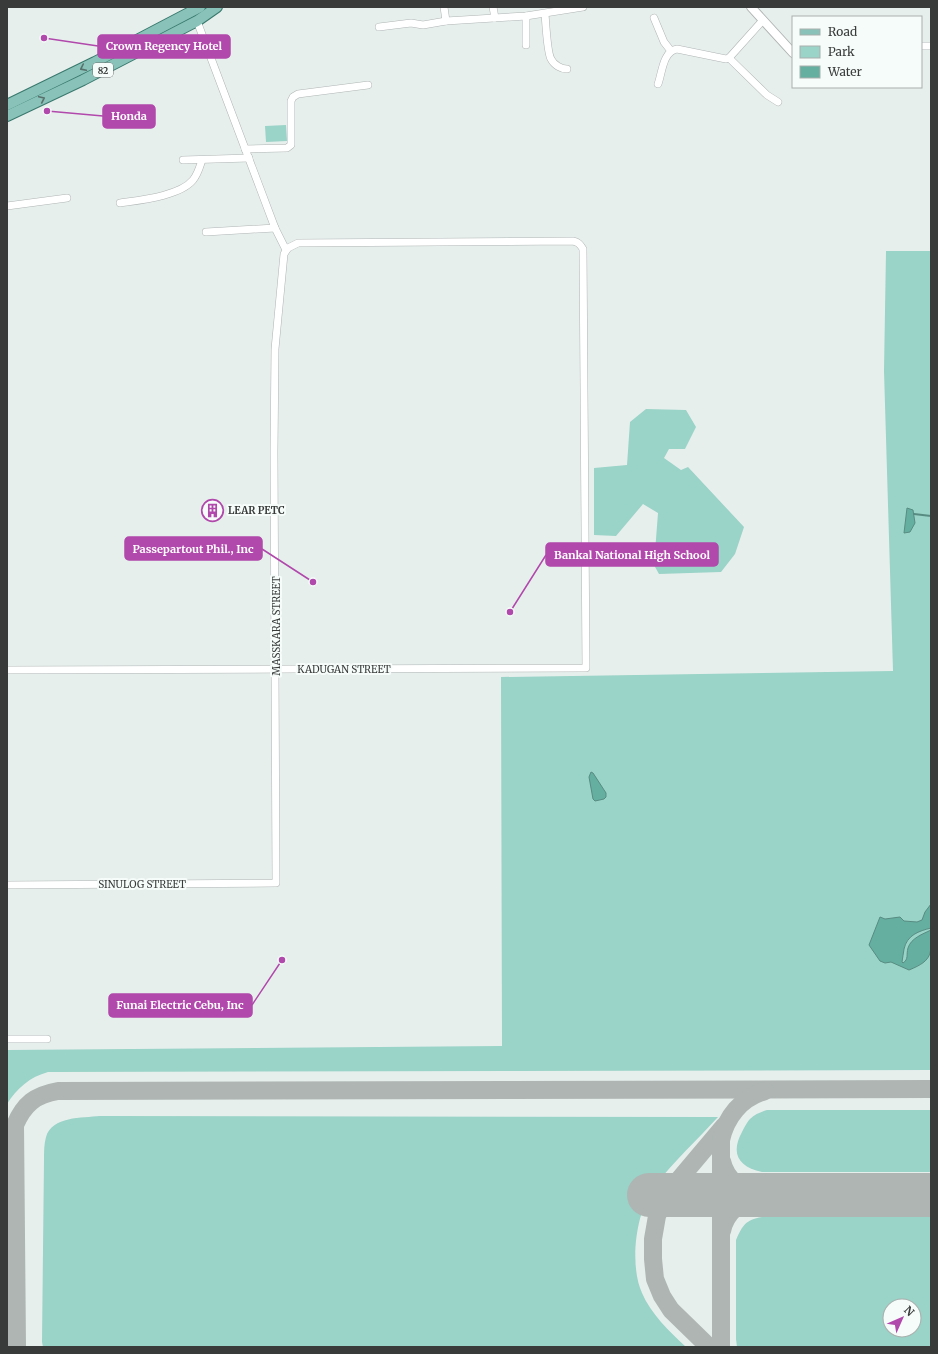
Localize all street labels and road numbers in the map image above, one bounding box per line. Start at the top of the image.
road number: 82 [93,63,113,77]
street label: MASSKARA STREET [270,576,283,676]
street label: KADUGAN STREET [297,663,391,676]
street label: SINULOG STREET [98,878,186,891]

